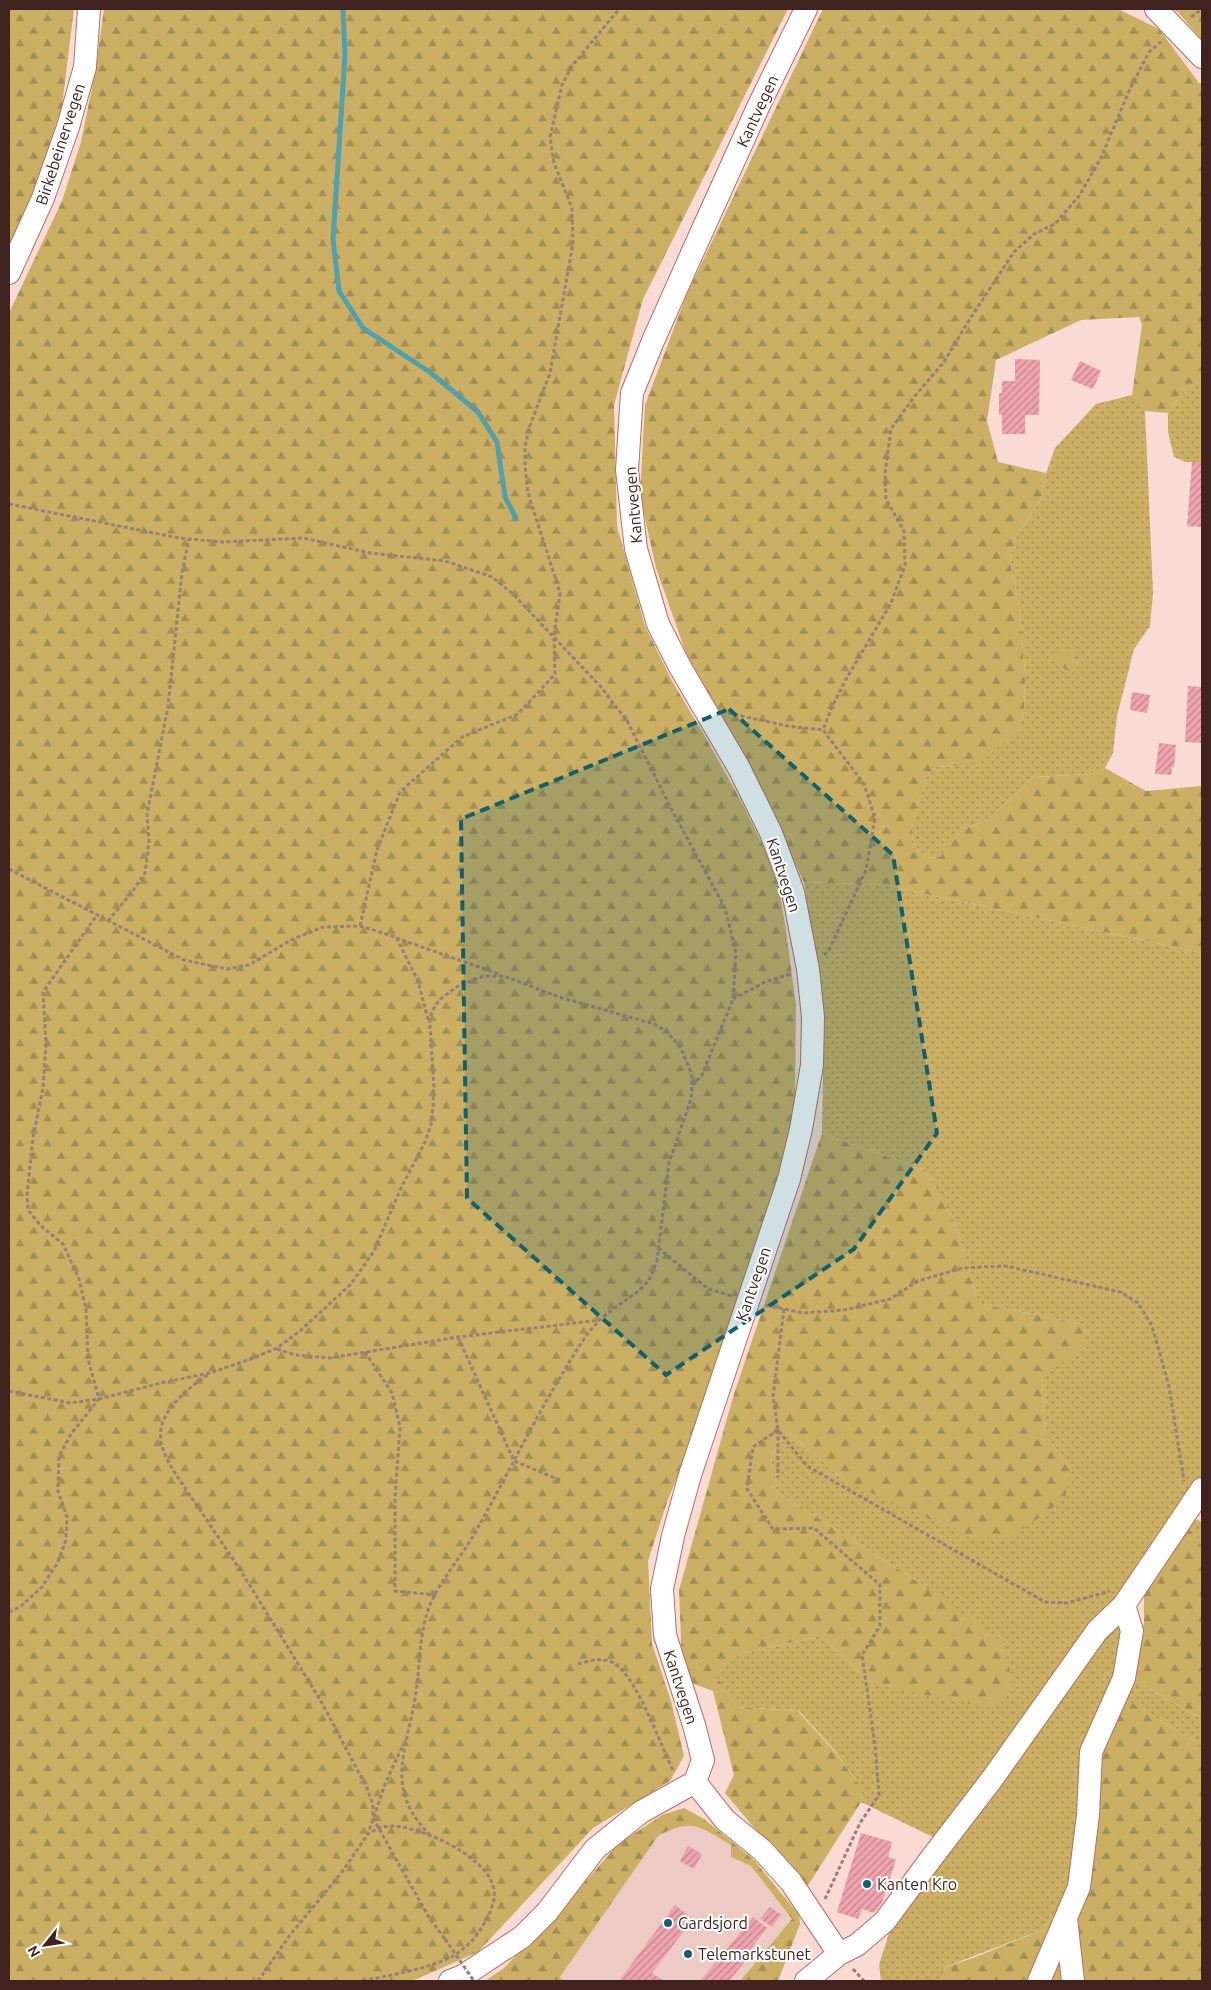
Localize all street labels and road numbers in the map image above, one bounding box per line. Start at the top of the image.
street label: Kantvegen [733,72,781,150]
street label: Birkebeinervegen [32,81,88,207]
street label: Kantvegen [621,466,645,544]
street label: Kantvegen [764,836,804,914]
street label: Kantvegen [732,1245,774,1323]
street label: Kantvegen [661,1648,701,1726]

